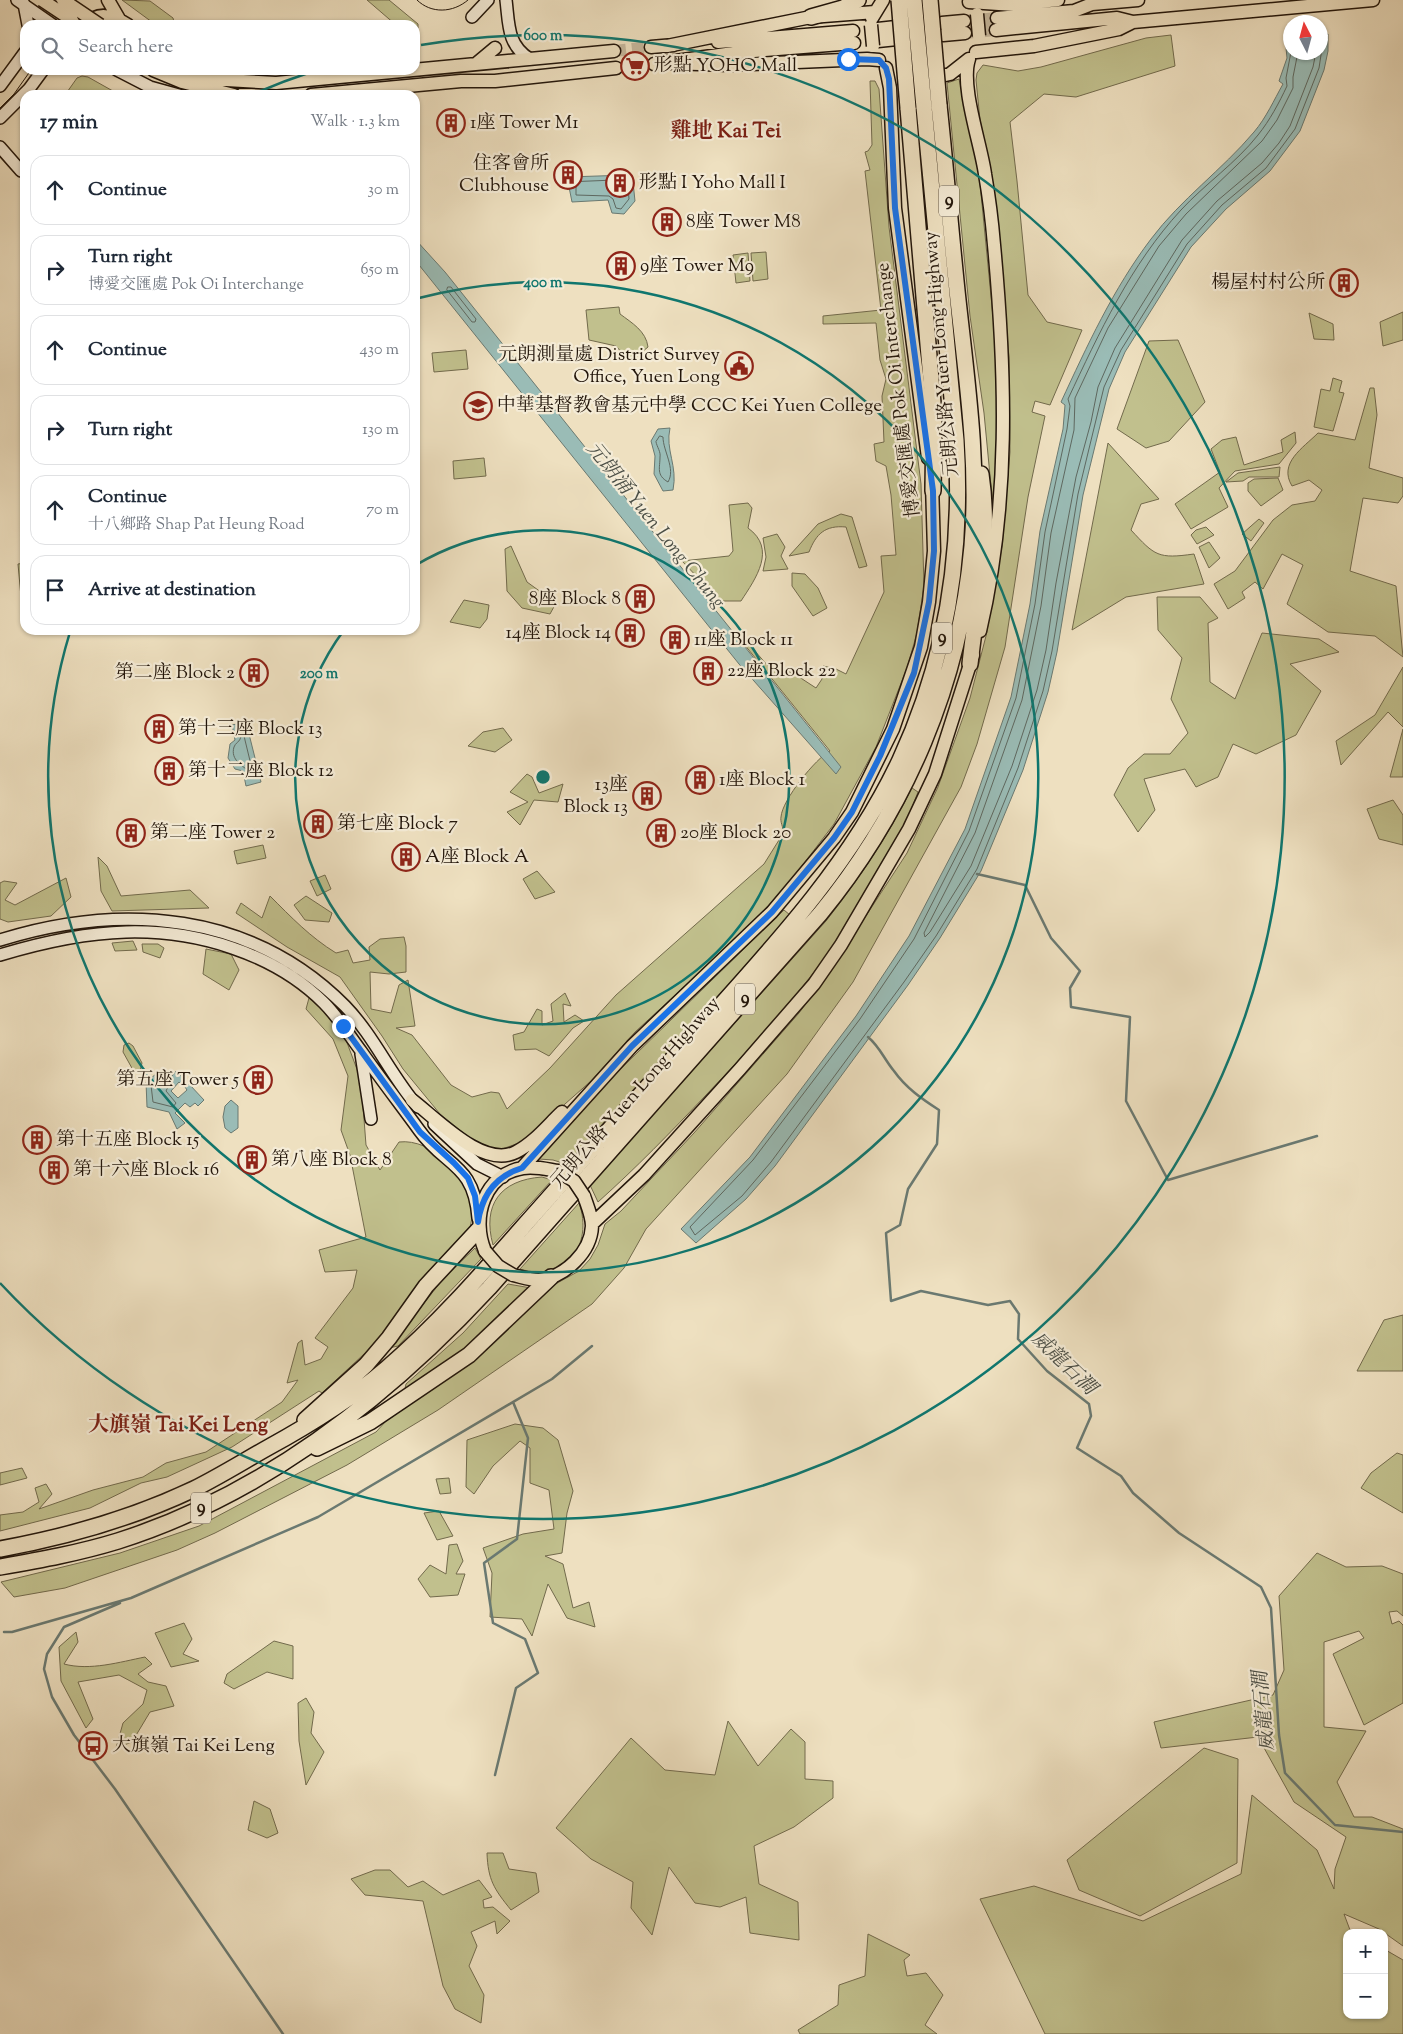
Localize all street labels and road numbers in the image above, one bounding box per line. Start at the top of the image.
road number: 9 [939,186,959,217]
street label: 元朗公路 Yuen Long Highway [918,230,966,478]
street label: 博愛交匯處 Pok Oi Interchange [870,261,928,519]
road number: 9 [932,622,952,654]
road number: 9 [735,984,755,1014]
street label: 元朗公路 Yuen Long Highway [545,991,727,1195]
road number: 9 [191,1492,211,1524]

